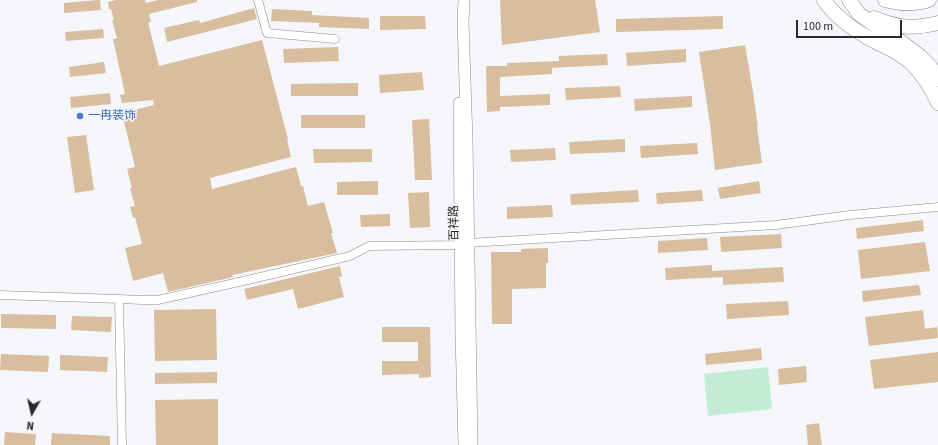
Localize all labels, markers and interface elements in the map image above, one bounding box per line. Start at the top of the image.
scale bar [798,12,904,38]
text: 100 m [803,18,833,35]
place label: 一冉装饰 [88,109,136,123]
marker: 一冉装饰 [75,111,85,121]
street label: 百祥路 [447,205,463,241]
north arrow [12,393,52,433]
text: N [26,417,35,433]

